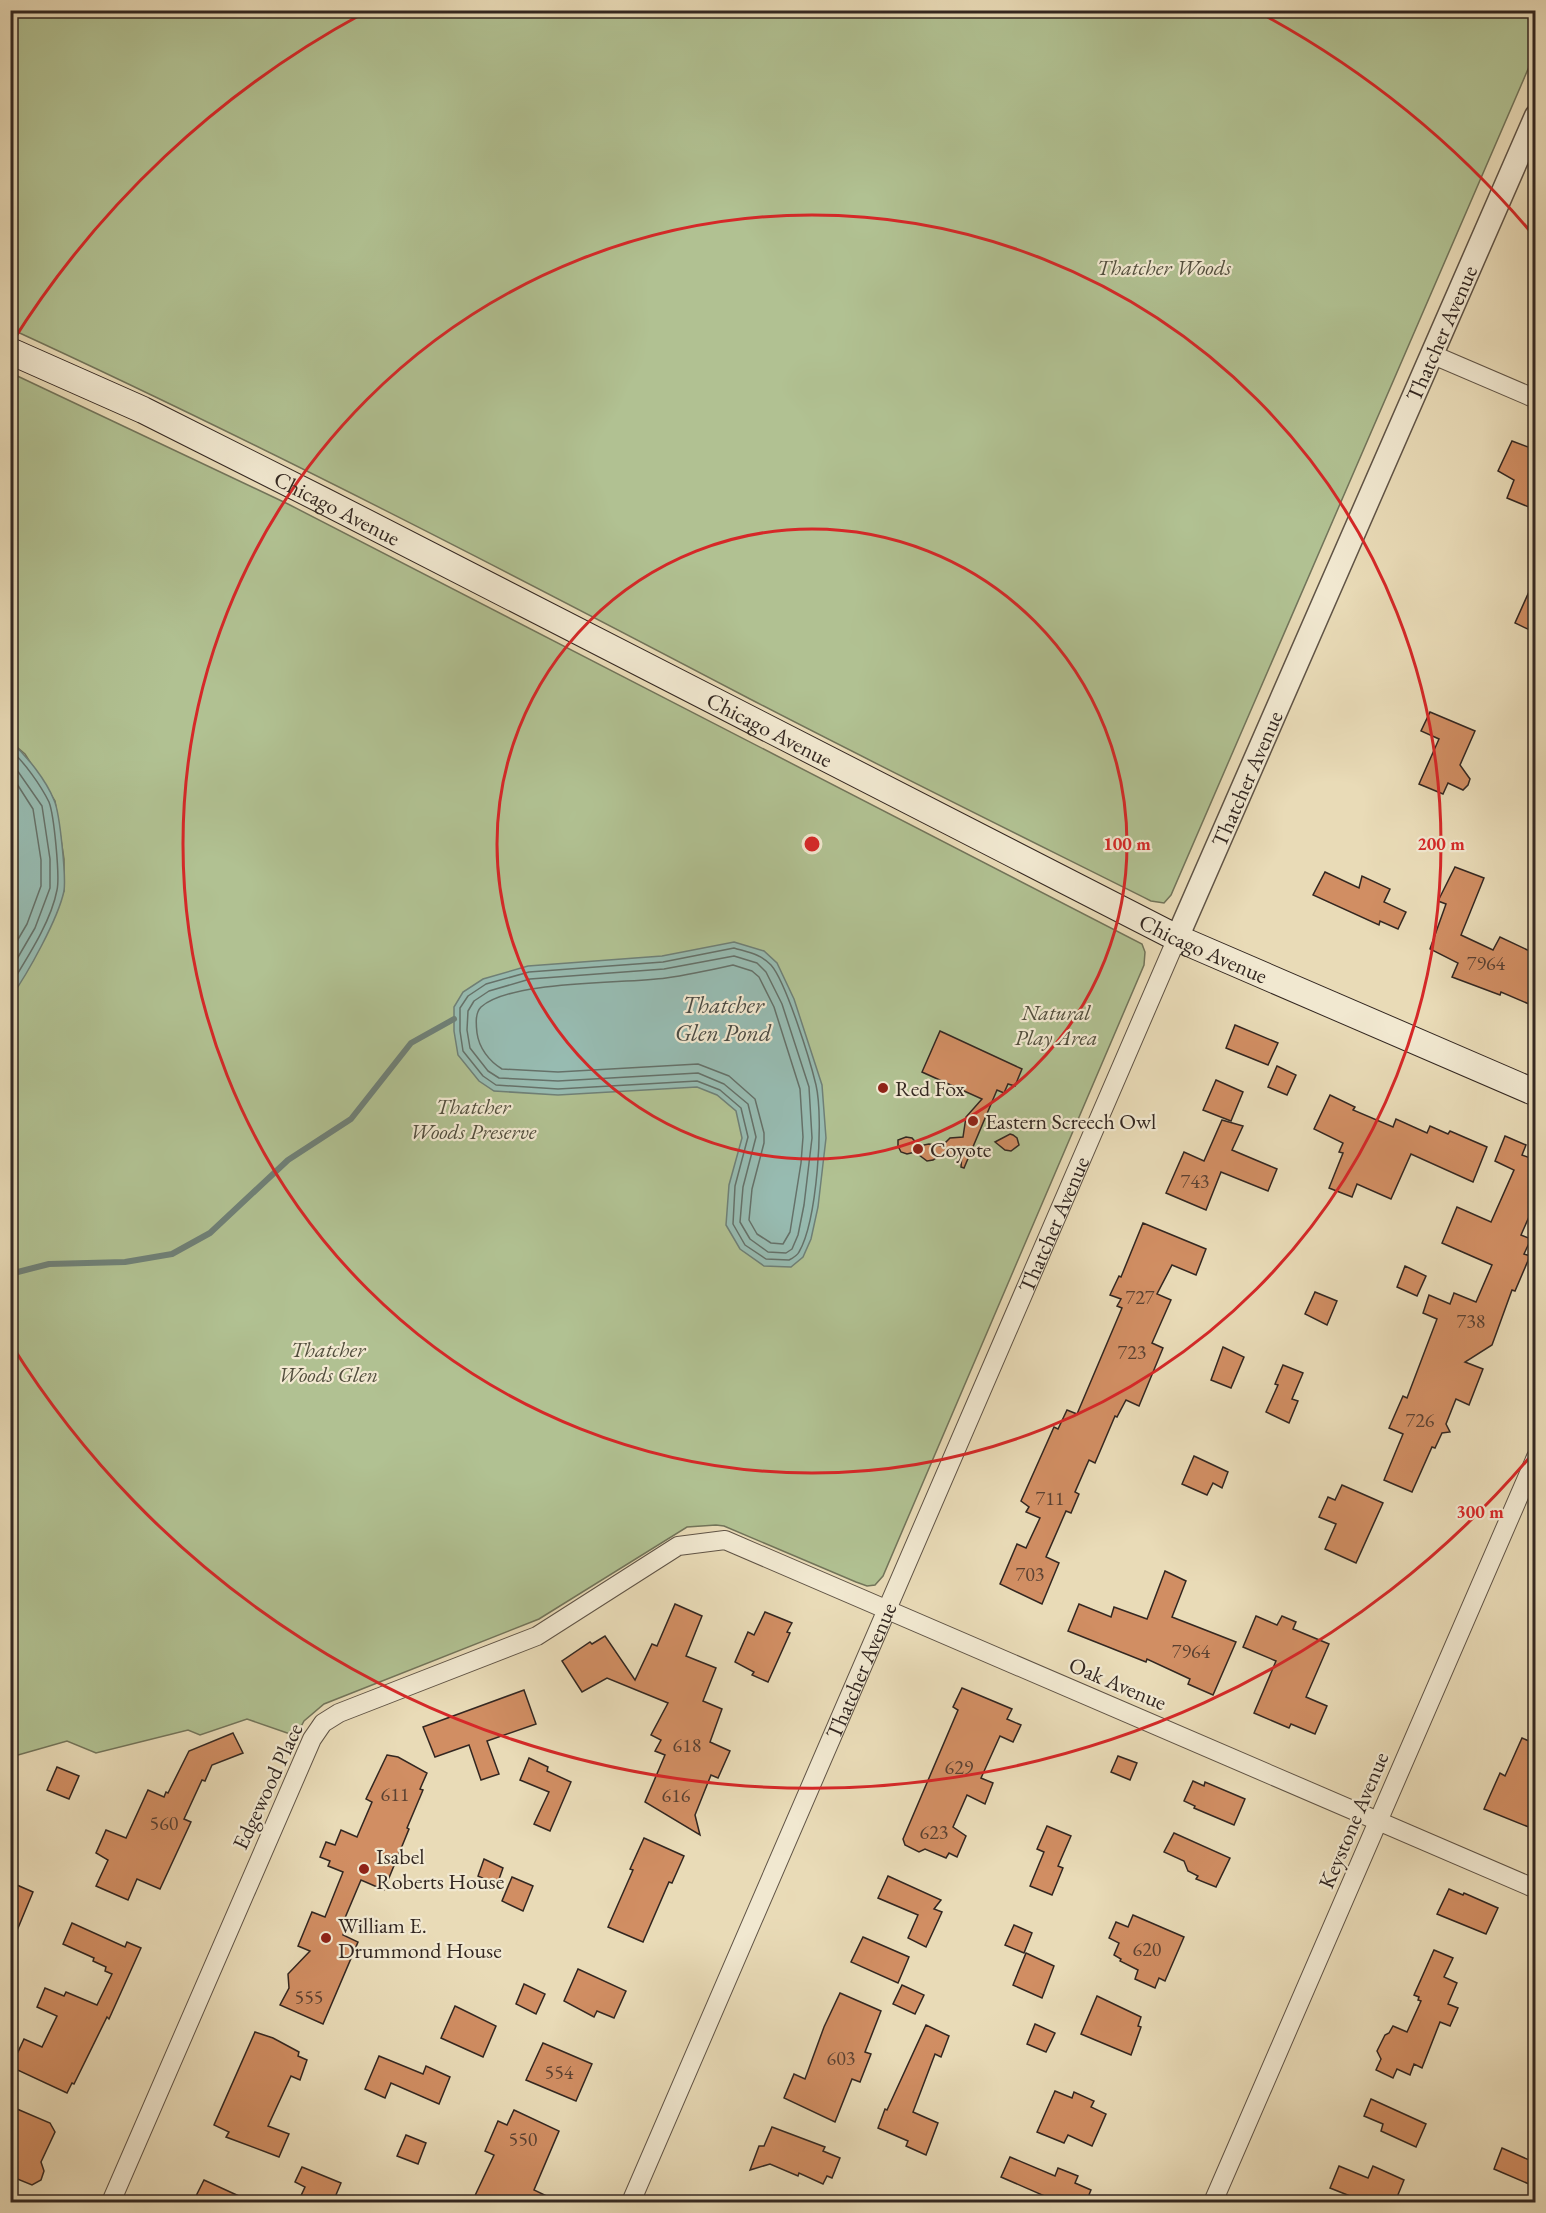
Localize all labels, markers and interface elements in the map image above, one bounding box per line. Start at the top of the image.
park label: Thatcher Woods [1097,253,1232,282]
street label: Thatcher Avenue [1399,260,1484,406]
street label: Chicago Avenue [269,464,405,553]
street label: Chicago Avenue [702,686,838,774]
street label: Thatcher Avenue [1205,706,1290,851]
text: 100 m [1103,832,1151,855]
text: 200 m [1417,832,1465,855]
centre of rings [802,834,822,854]
street label: Chicago Avenue [1134,907,1272,991]
house number: 7964 [1467,950,1506,976]
water label: Thatcher Glen Pond [675,989,772,1048]
park label: Natural Play Area [1014,998,1098,1052]
place label: Red Fox [895,1074,965,1103]
marker: Red Fox [876,1081,890,1095]
park label: Thatcher Woods Preserve [410,1092,537,1146]
place label: Eastern Screech Owl [985,1107,1156,1136]
marker: Eastern Screech Owl [966,1114,980,1128]
place label: Coyote [930,1135,992,1164]
marker: Coyote [911,1142,925,1156]
street label: Thatcher Avenue [1012,1152,1096,1297]
house number: 743 [1181,1168,1209,1194]
house number: 727 [1126,1284,1155,1310]
house number: 738 [1457,1308,1485,1334]
park label: Thatcher Woods Glen [278,1335,378,1389]
house number: 723 [1118,1339,1146,1365]
house number: 726 [1406,1407,1435,1433]
house number: 711 [1036,1485,1064,1511]
text: 300 m [1456,1500,1504,1523]
house number: 703 [1016,1561,1044,1587]
street label: Thatcher Avenue [819,1598,903,1743]
house number: 7964 [1172,1638,1211,1664]
street label: Oak Avenue [1065,1650,1171,1717]
street label: Edgewood Place [226,1718,310,1854]
house number: 618 [673,1732,701,1758]
street label: Keystone Avenue [1312,1747,1395,1893]
house number: 629 [945,1754,974,1780]
house number: 611 [381,1781,409,1807]
house number: 616 [662,1782,691,1808]
house number: 560 [150,1810,179,1836]
house number: 623 [920,1819,948,1845]
place label: Isabel Roberts House [376,1842,505,1896]
marker: Isabel Roberts House [357,1862,371,1876]
place label: William E. Drummond House [338,1911,502,1965]
marker: William E. Drummond House [319,1931,333,1945]
house number: 620 [1133,1936,1162,1962]
house number: 555 [295,1984,323,2010]
house number: 603 [827,2045,855,2071]
house number: 554 [545,2059,574,2085]
house number: 550 [509,2126,538,2152]

